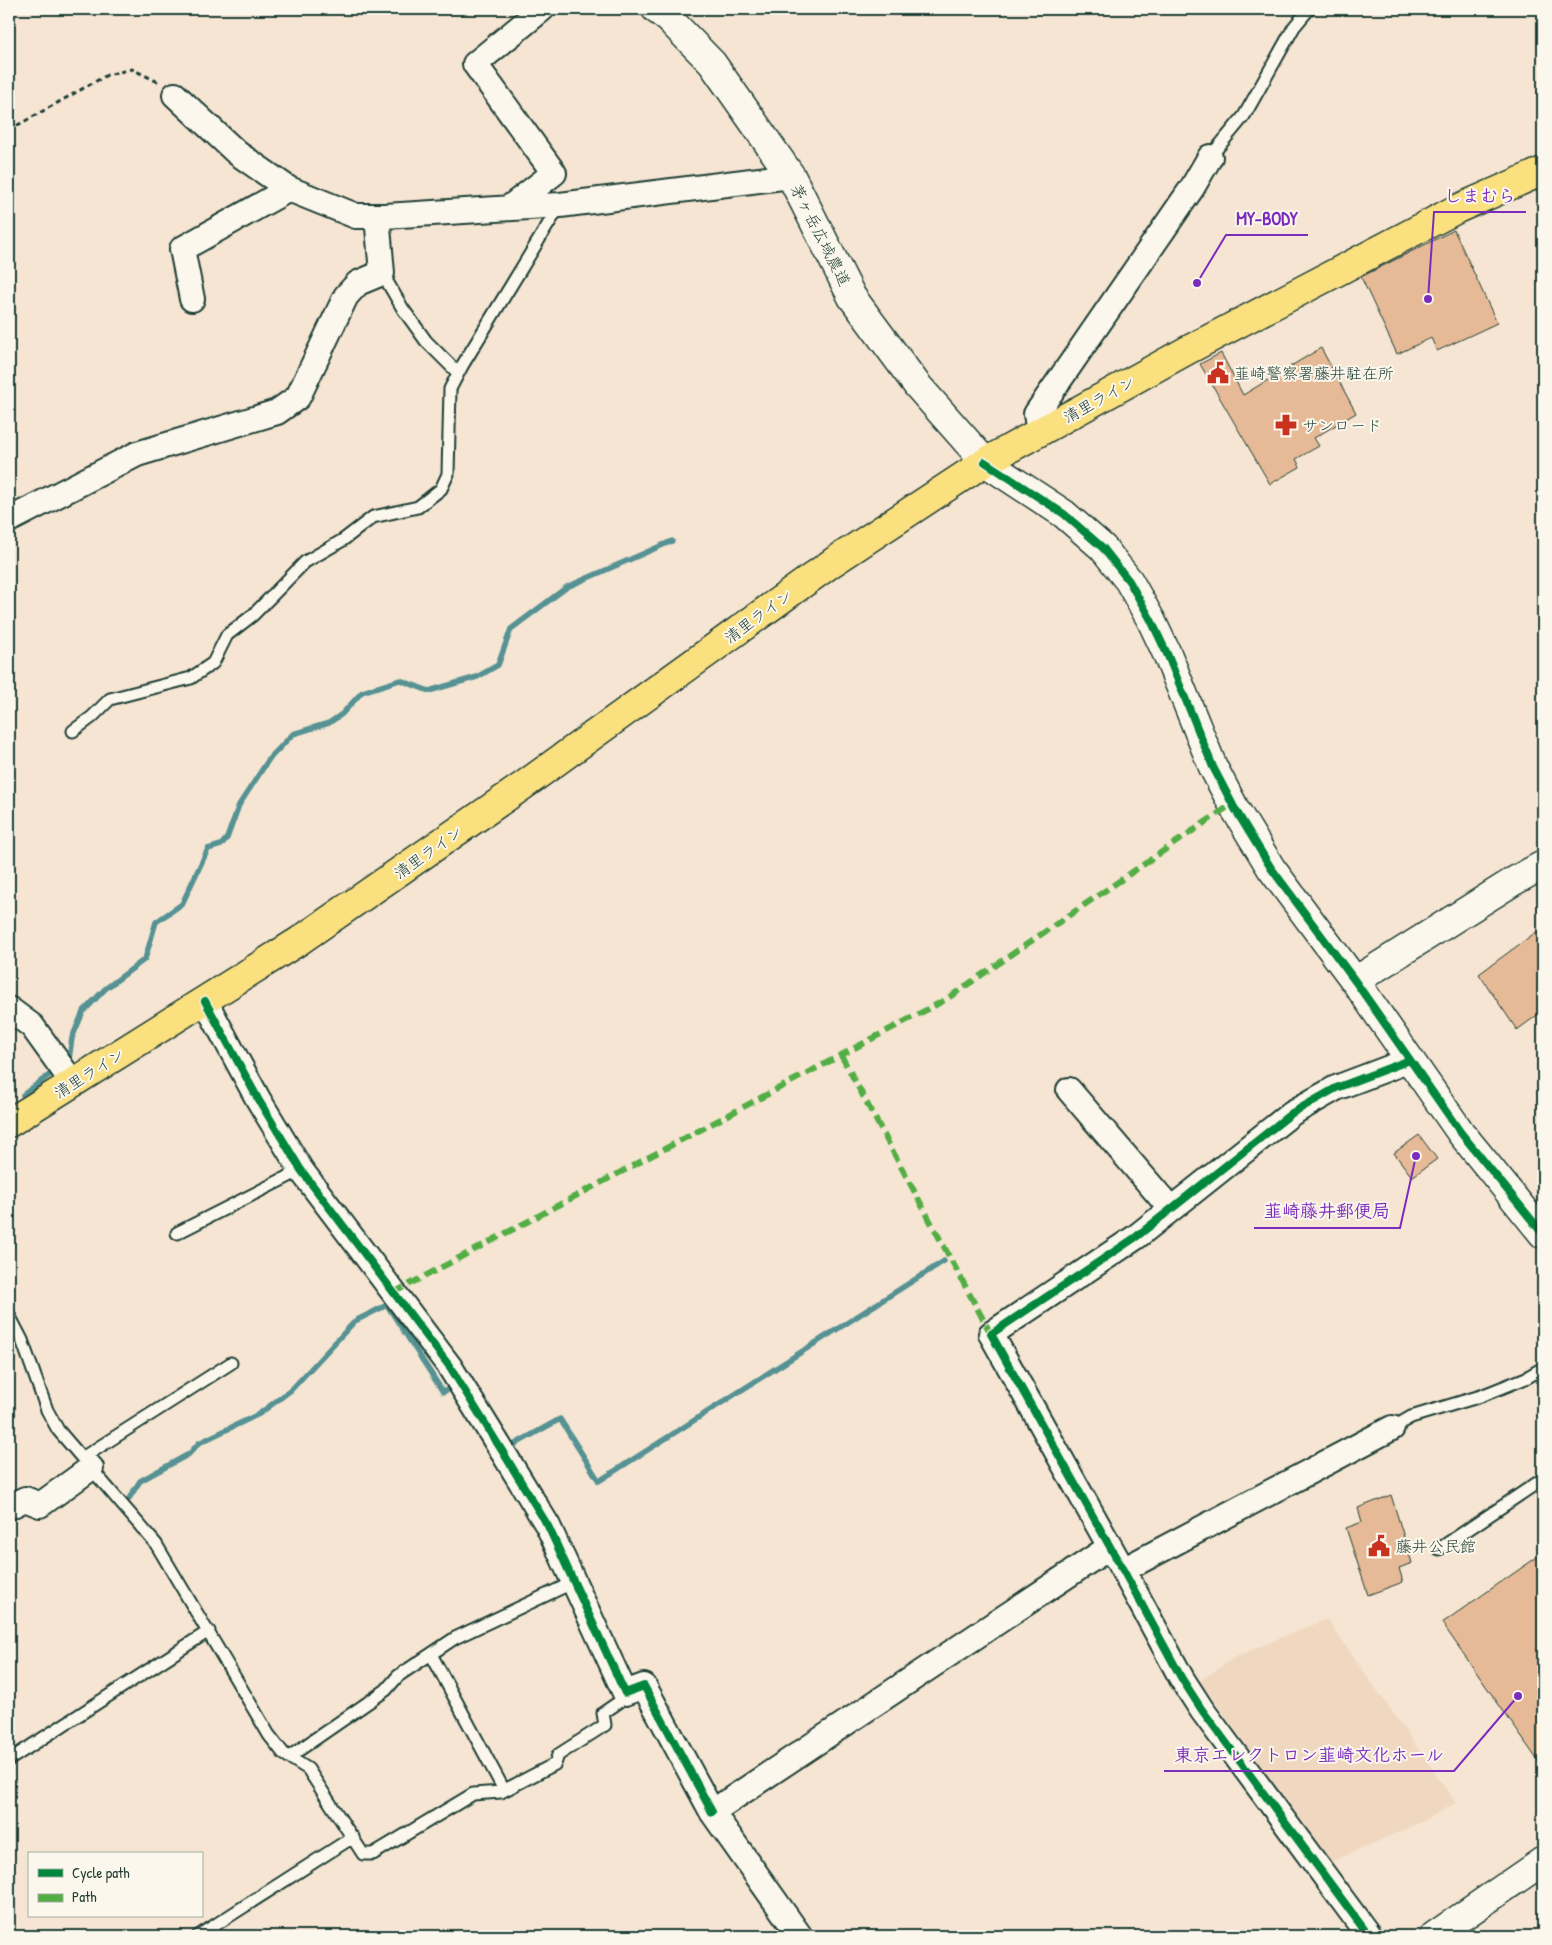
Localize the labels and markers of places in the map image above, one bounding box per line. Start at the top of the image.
callout: しまむら [1434,179,1526,212]
callout: MY-BODY [1226,202,1308,235]
public building icon: 韮崎警察署藤井駐在所 [1205,360,1231,386]
place label: 韮崎警察署藤井駐在所 [1234,362,1394,384]
pharmacy icon: サンロード [1273,412,1299,438]
place label: サンロード [1302,414,1382,436]
callout: 韮崎藤井郵便局 [1254,1195,1400,1228]
public building icon: 藤井公民館 [1366,1533,1392,1559]
place label: 藤井公民館 [1396,1535,1476,1557]
callout: 東京エレクトロン韮崎文化ホール [1164,1738,1454,1771]

